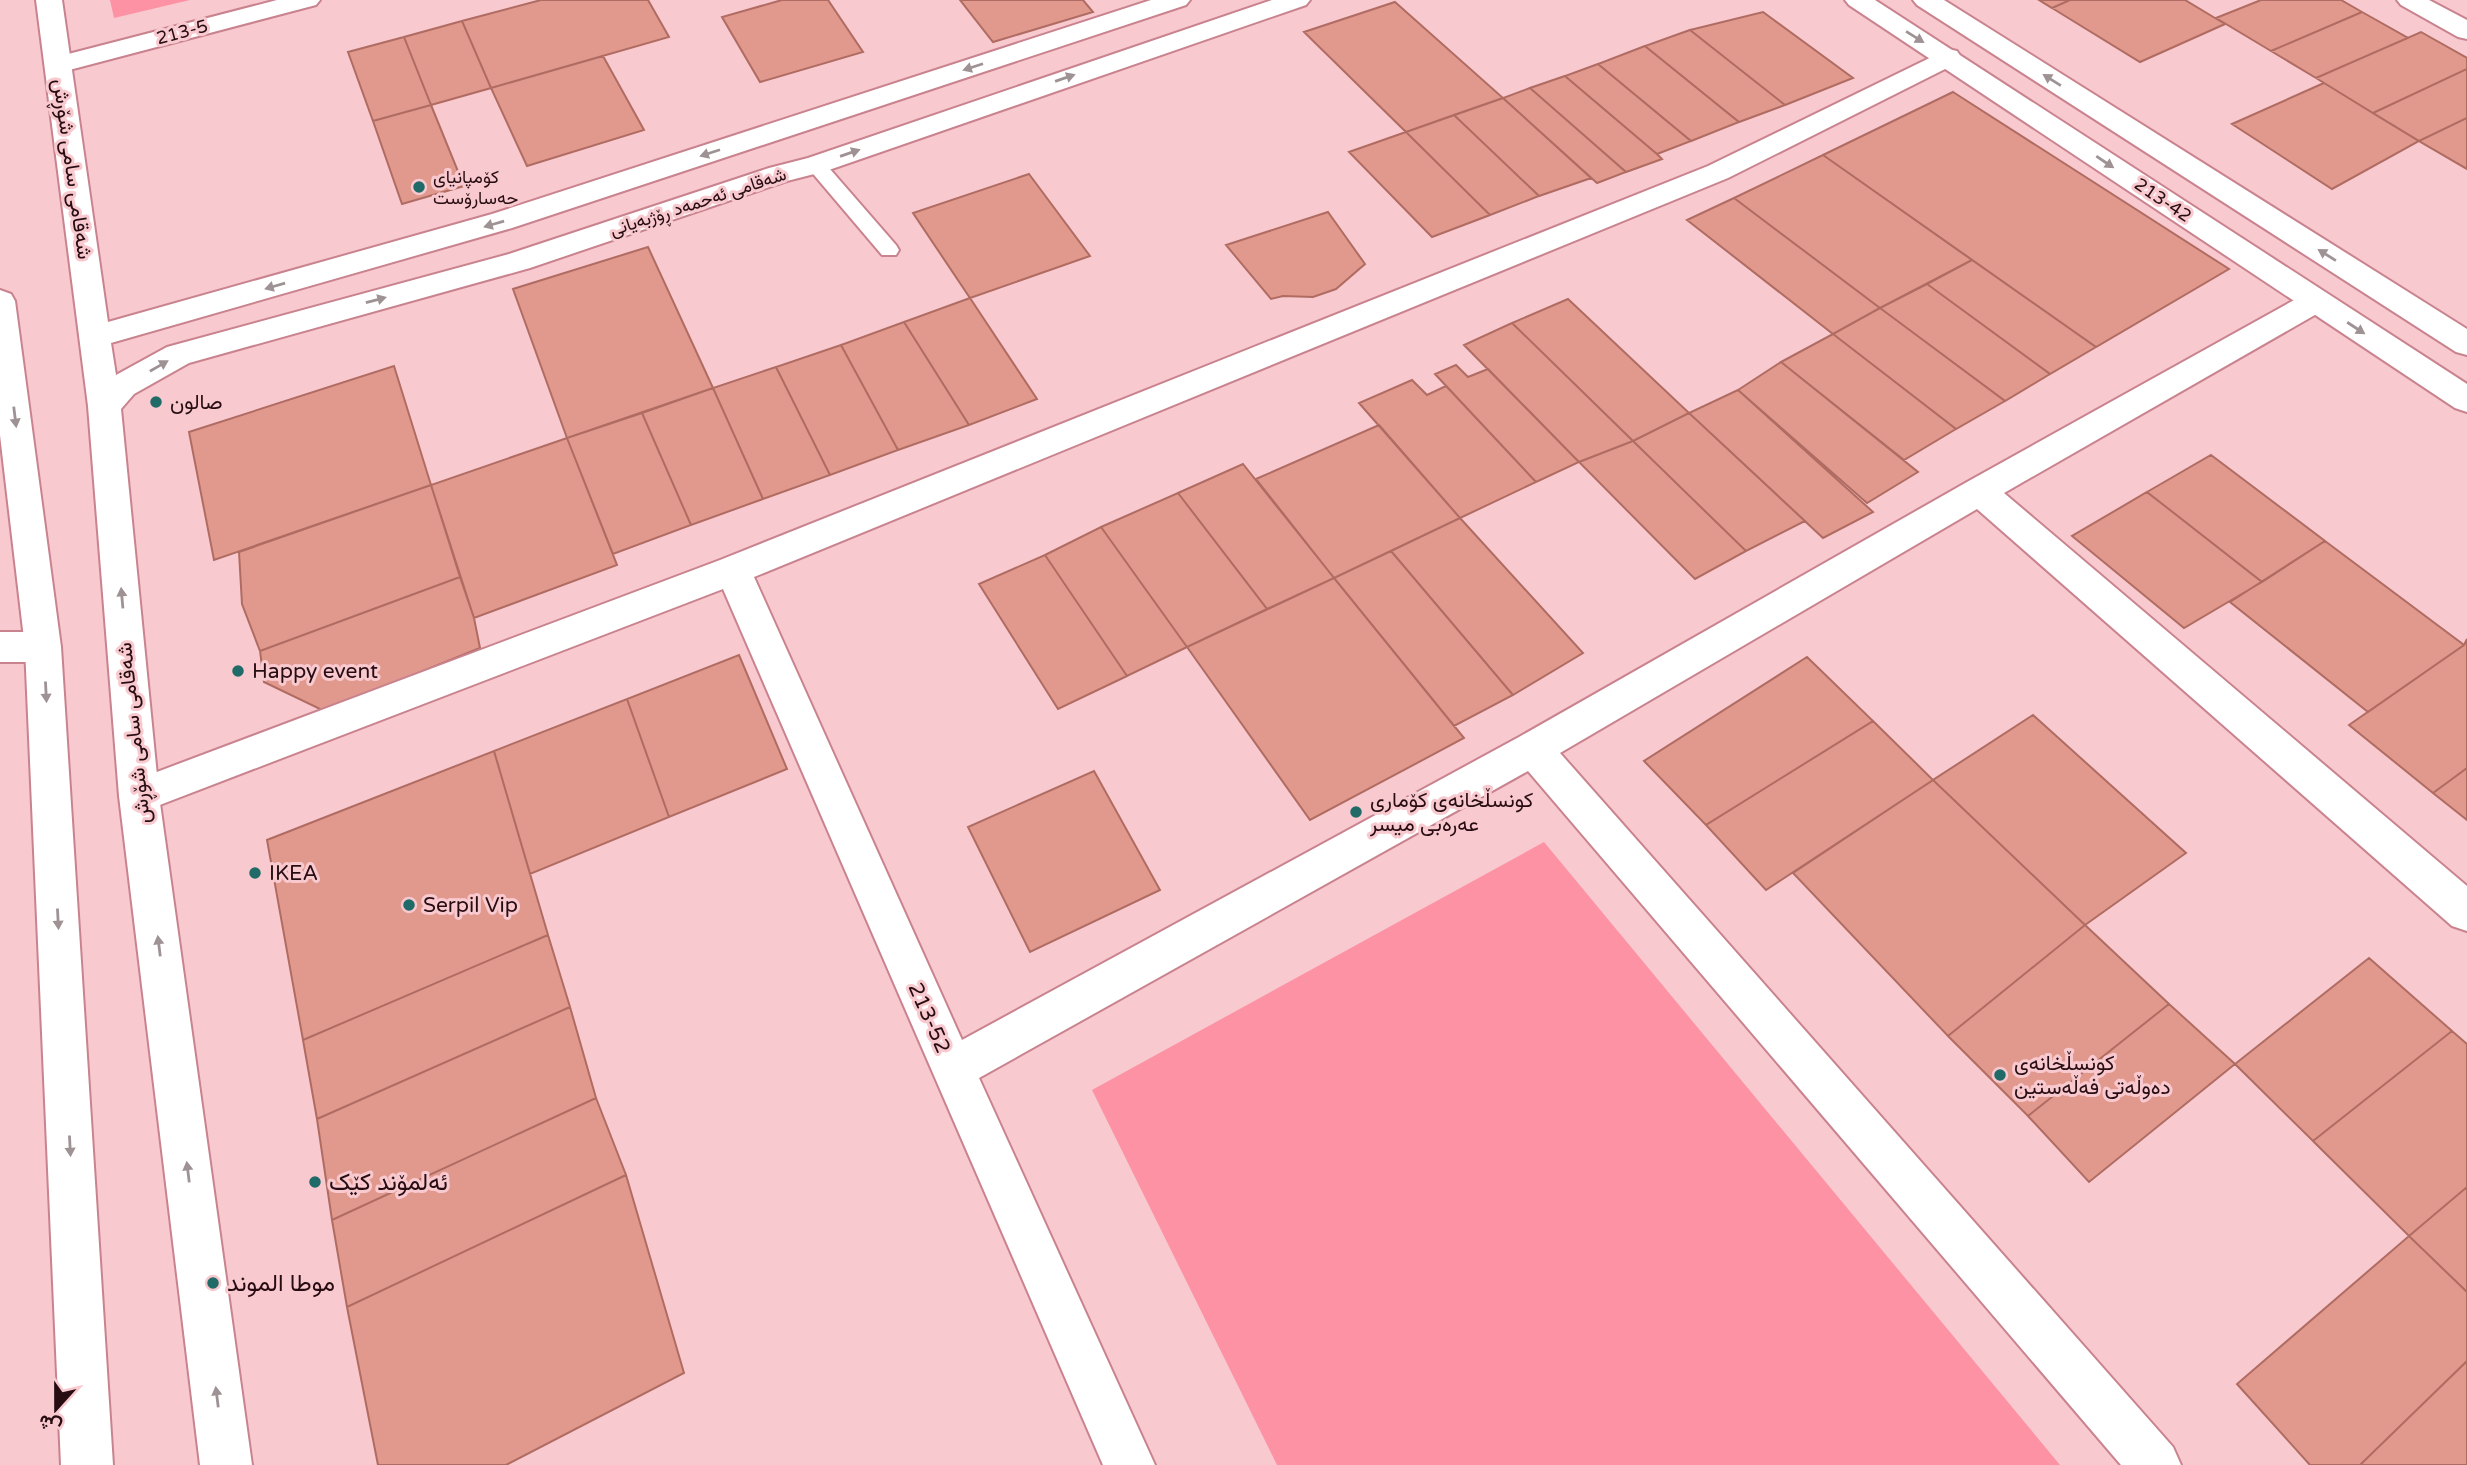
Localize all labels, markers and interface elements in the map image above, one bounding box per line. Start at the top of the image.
street label: 213-5 [154,15,210,49]
one-way arrow [1906,30,1925,43]
one-way arrow [962,62,983,73]
one-way arrow [1055,72,1076,83]
one-way arrow [2042,74,2062,87]
street label: شەقامی سامی شۆڕش [43,77,97,262]
one-way arrow [840,147,861,158]
one-way arrow [699,148,720,159]
one-way arrow [2096,155,2115,168]
street label: شەقامی ئەحمەد ڕۆژبەیانی [607,163,790,244]
place label: کۆمپانیای حەسارۆست [433,166,518,209]
street label: 213-42 [2130,173,2196,227]
marker: کۆمپانیای حەسارۆست [411,179,427,195]
one-way arrow [483,219,504,229]
one-way arrow [2317,248,2336,261]
one-way arrow [264,281,286,292]
one-way arrow [365,294,387,305]
one-way arrow [2347,321,2366,334]
one-way arrow [149,360,168,372]
place label: صالون [170,390,223,415]
marker: صالون [148,394,164,410]
one-way arrow [9,406,20,428]
one-way arrow [116,587,127,609]
street label: شەقامی سامی شۆڕش [112,641,160,825]
place label: Happy event [252,659,378,684]
marker: Happy event [230,663,246,679]
one-way arrow [40,681,51,703]
place label: کونسڵخانەی کۆماری عەرەبی میسر [1369,787,1533,837]
marker: کونسڵخانەی کۆماری عەرەبی میسر [1348,804,1364,820]
place label: IKEA [269,861,318,886]
marker: IKEA [247,865,263,881]
place label: Serpil Vip [423,893,518,918]
marker: Serpil Vip [401,897,417,913]
one-way arrow [53,908,64,930]
one-way arrow [153,935,164,957]
street label: 213-52 [902,979,956,1057]
place label: کونسڵخانەی دەوڵەتی فەڵەستین [2014,1050,2171,1100]
marker: کونسڵخانەی دەوڵەتی فەڵەستین [1992,1067,2008,1083]
one-way arrow [65,1135,76,1157]
one-way arrow [182,1161,193,1183]
place label: ئەلمۆند کێک [329,1168,448,1197]
marker: ئەلمۆند کێک [307,1174,323,1190]
place label: موطا الموند [227,1269,335,1298]
marker: موطا الموند [205,1275,221,1291]
north arrow [21,1374,91,1444]
one-way arrow [212,1386,223,1408]
text: ش [36,1410,65,1438]

